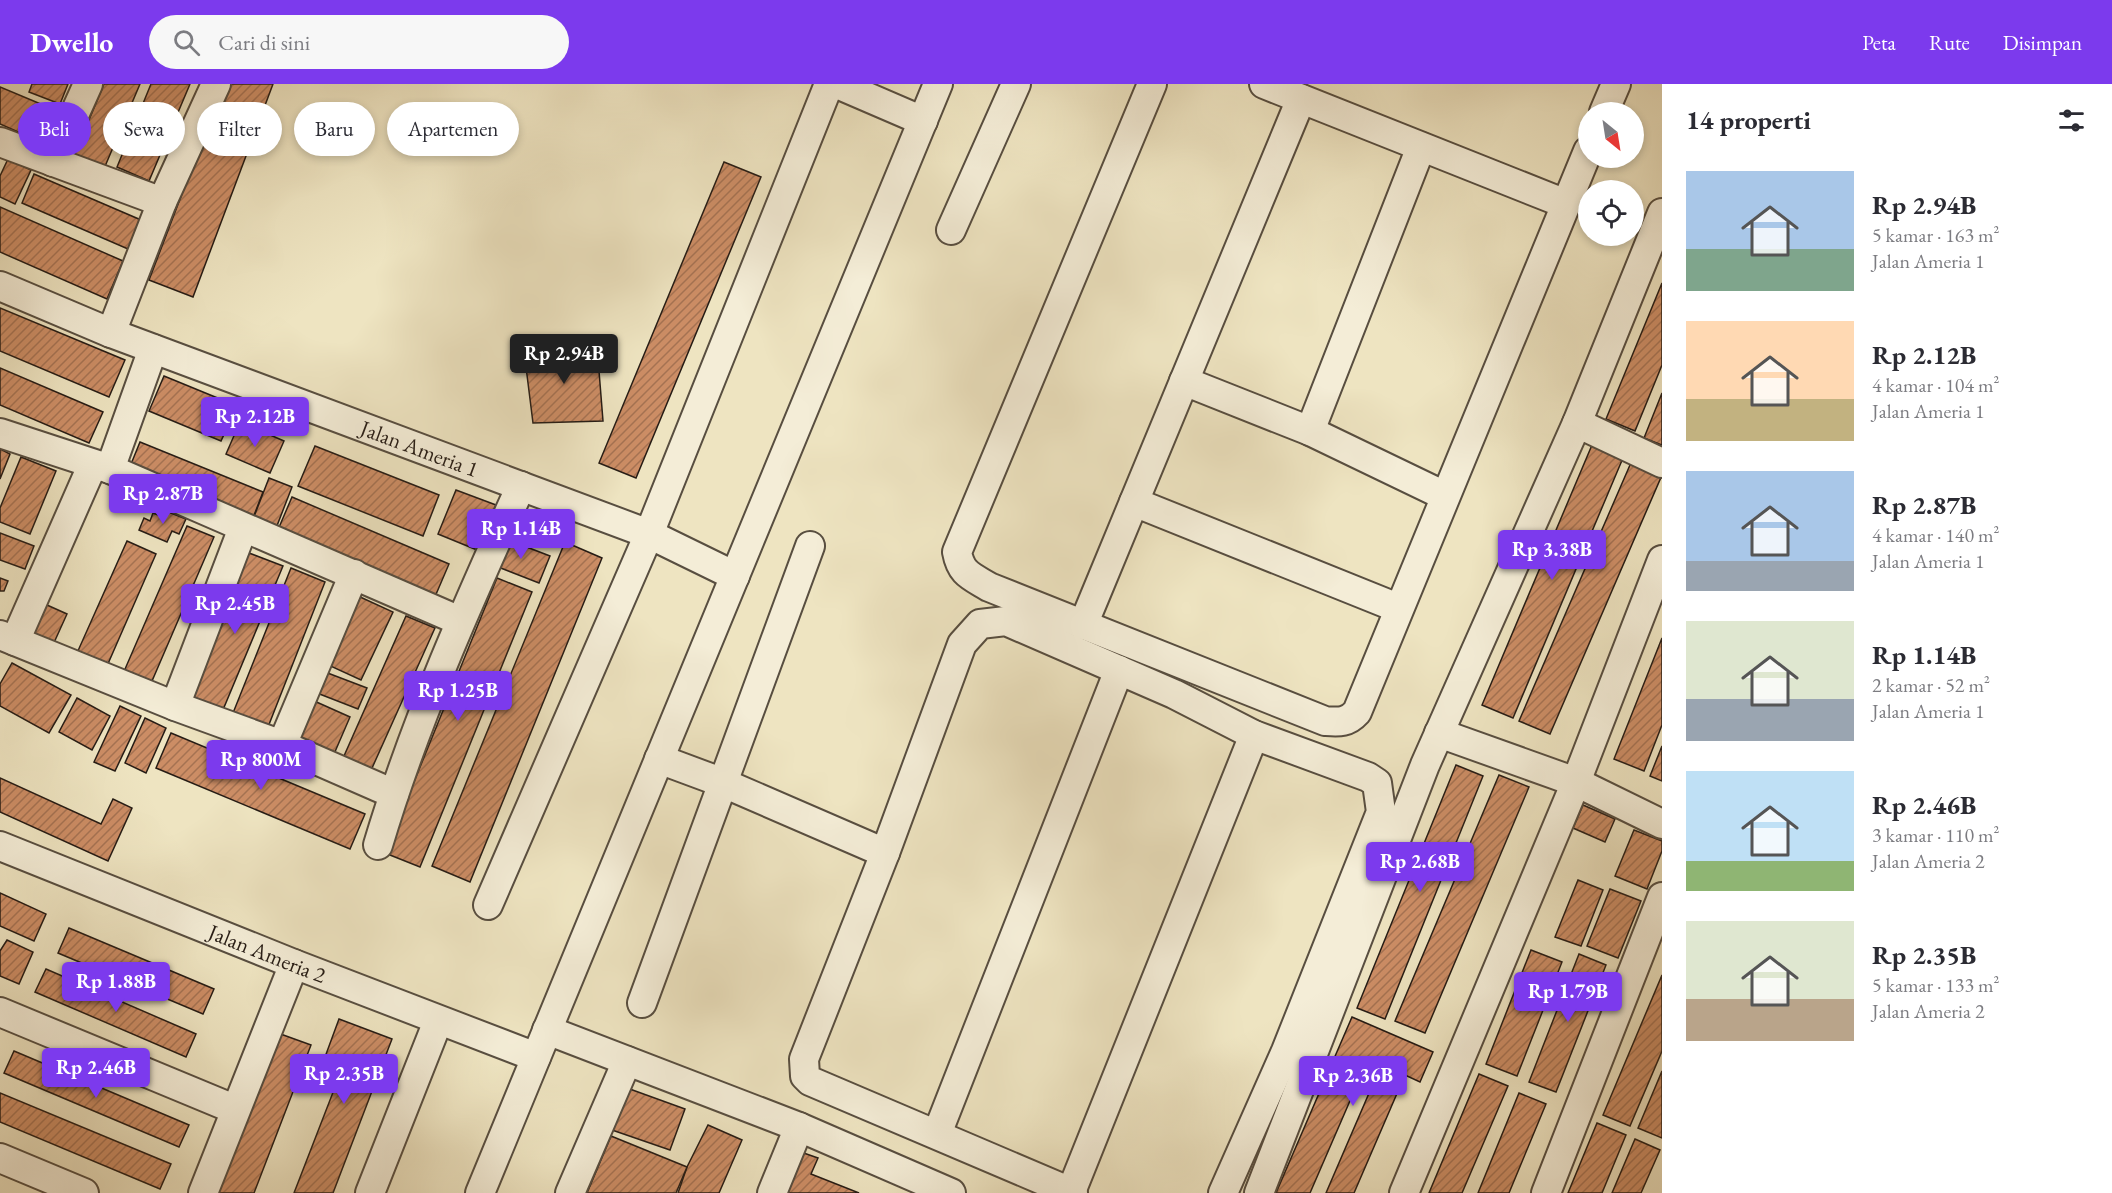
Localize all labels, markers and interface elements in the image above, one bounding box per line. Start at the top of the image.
search box [149,15,569,69]
text: Dwello [30,24,113,60]
icon: search [170,26,203,59]
text: Cari di sini [218,28,310,57]
text: Peta [1862,29,1896,56]
text: Rute [1929,29,1970,56]
text: Disimpan [2003,29,2082,56]
chip: Beli [18,102,91,156]
chip: Sewa [103,102,185,156]
chip: Filter [197,102,282,156]
chip: Baru [294,102,375,156]
chip: Apartemen [387,102,519,156]
north arrow [1578,102,1644,168]
map controls [1578,102,1644,246]
text: 14 properti [1686,103,1811,137]
icon: filters [2055,104,2088,137]
button: locate [1578,180,1644,246]
text: Rp 2.94B [1872,188,1976,222]
icon: home [1734,195,1806,267]
text: 5 kamar · 163 m² [1872,222,2000,248]
text: Jalan Ameria 1 [1872,248,1984,274]
pin: Rp 2.94B [502,334,626,385]
text: Rp 2.12B [1872,338,1976,372]
text: Rp 2.94B [524,340,604,366]
icon: home [1734,345,1806,417]
text: 4 kamar · 104 m² [1872,372,2000,398]
pin: Rp 2.12B [193,397,317,448]
text: Jalan Ameria 1 [1872,398,1984,424]
text: Rp 2.12B [215,403,295,429]
street label: Jalan Ameria 1 [355,412,483,484]
pin: Rp 2.87B [101,474,225,525]
text: Rp 2.87B [123,480,203,506]
text: Rp 2.87B [1872,488,1976,522]
icon: home [1734,495,1806,567]
pin: Rp 1.14B [459,509,583,560]
text: Rp 1.14B [481,515,561,541]
text: 4 kamar · 140 m² [1872,522,2000,548]
pin: Rp 3.38B [1490,530,1614,581]
text: Rp 3.38B [1512,536,1592,562]
text: Jalan Ameria 1 [1872,548,1984,574]
pin: Rp 2.45B [173,584,297,635]
text: Rp 2.45B [195,590,275,616]
text: Rp 1.14B [1872,638,1976,672]
icon: home [1734,645,1806,717]
pin: Rp 1.25B [396,671,520,722]
text: 2 kamar · 52 m² [1872,672,1990,698]
text: Rp 1.25B [418,677,498,703]
text: Jalan Ameria 1 [1872,698,1984,724]
pin: Rp 800M [206,740,316,791]
text: Rp 800M [220,746,302,772]
text: Rp 2.46B [1872,788,1976,822]
icon: home [1734,795,1806,867]
text: 3 kamar · 110 m² [1872,822,2000,848]
pin: Rp 2.68B [1358,842,1482,893]
text: Rp 2.68B [1380,848,1460,874]
text: Jalan Ameria 2 [1872,848,1984,874]
street label: Jalan Ameria 2 [203,916,331,990]
text: Rp 2.35B [1872,938,1976,972]
icon: home [1734,945,1806,1017]
pin: Rp 1.88B [54,962,178,1013]
text: Rp 1.88B [76,968,156,994]
pin: Rp 1.79B [1506,972,1630,1023]
text: 5 kamar · 133 m² [1872,972,2000,998]
text: Rp 1.79B [1528,978,1608,1004]
text: Jalan Ameria 2 [1872,998,1984,1024]
pin: Rp 2.46B [34,1048,158,1099]
text: Rp 2.46B [56,1054,136,1080]
pin: Rp 2.35B [282,1054,406,1105]
pin: Rp 2.36B [1291,1056,1415,1107]
text: Rp 2.35B [304,1060,384,1086]
text: Rp 2.36B [1313,1062,1393,1088]

